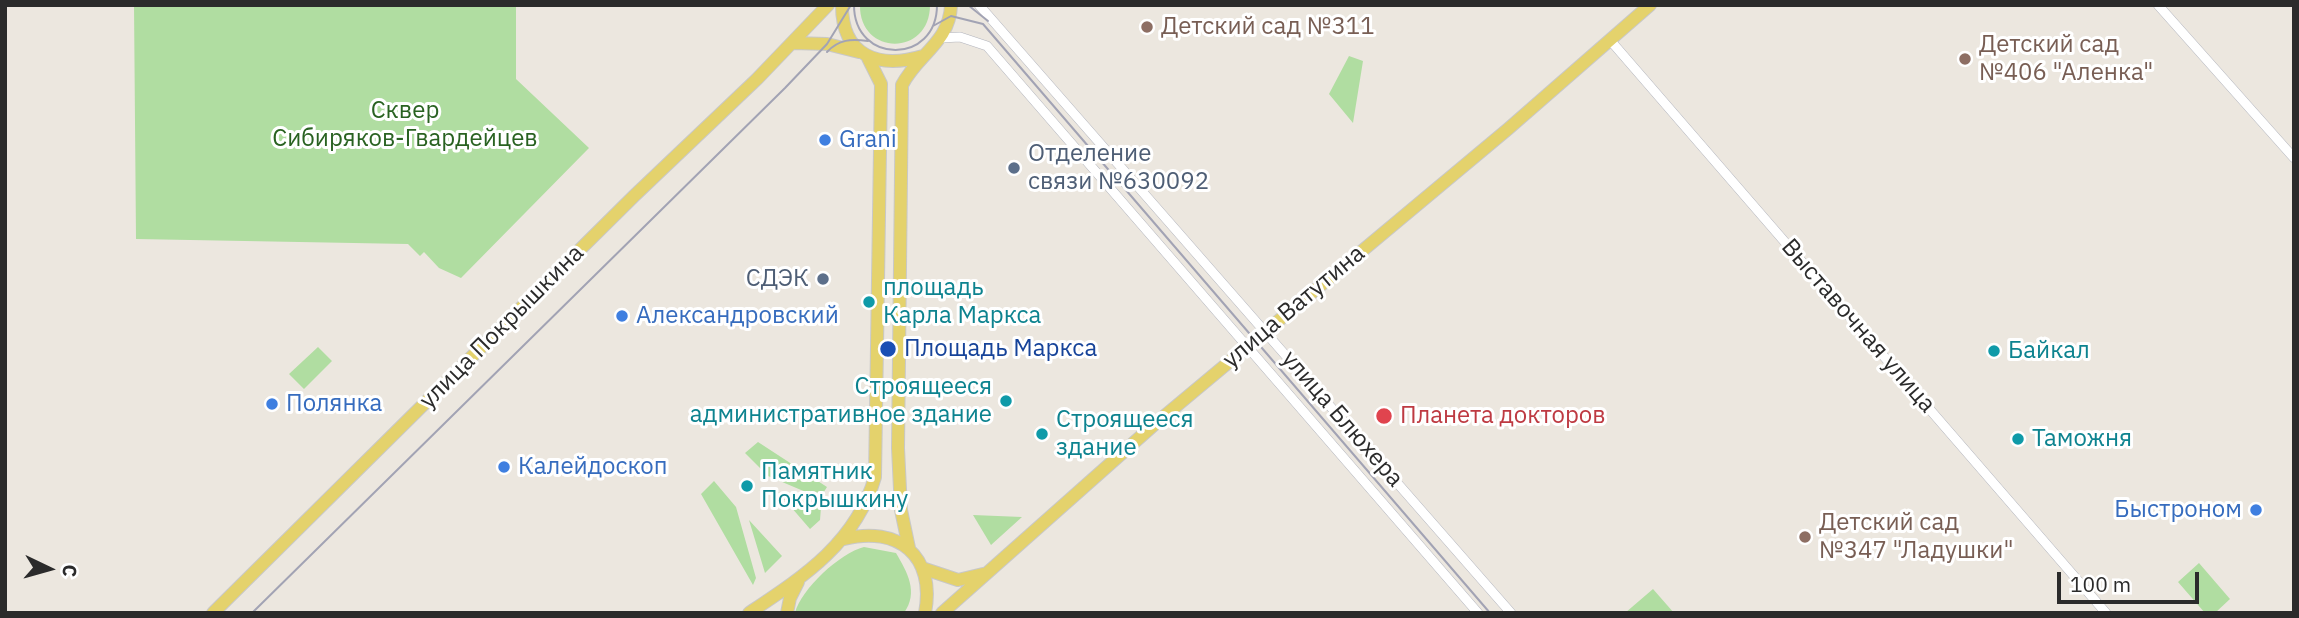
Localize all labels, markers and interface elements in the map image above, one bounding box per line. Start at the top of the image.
place label: Детский сад №311 [1161,13,1375,41]
marker: Детский сад №311 [1139,19,1155,35]
place label: Детский сад №406 "Аленка" [1979,31,2153,87]
marker: Детский сад №406 "Аленка" [1957,51,1973,67]
park label: Сквер Сибиряков-Гвардейцев [272,97,538,153]
place label: Grani [839,126,897,154]
marker: Grani [817,132,833,148]
place label: Отделение связи №630092 [1028,140,1209,196]
marker: Отделение связи №630092 [1006,160,1022,176]
street label: Выставочная улица [1775,233,1941,419]
street label: улица Покрышкина [414,239,590,415]
street label: улица Ватутина [1217,239,1371,375]
place label: СДЭК [746,265,809,293]
marker: СДЭК [815,271,831,287]
place label: площадь Карла Маркса [883,274,1041,330]
marker: площадь Карла Маркса [861,294,877,310]
place label: Александровский [636,302,839,330]
marker: Александровский [614,308,630,324]
place label: Площадь Маркса [904,335,1097,363]
place label: Байкал [2008,337,2090,365]
marker: Площадь Маркса [878,339,898,359]
marker: Байкал [1986,343,2002,359]
street label: улица Блюхера [1275,345,1409,493]
place label: Строящееся административное здание [690,373,992,429]
place label: Полянка [286,390,382,418]
marker: Строящееся административное здание [998,393,1014,409]
marker: Полянка [264,396,280,412]
place label: Планета докторов [1400,402,1606,430]
place label: Строящееся здание [1056,406,1193,462]
marker: Планета докторов [1374,406,1394,426]
place label: Таможня [2032,425,2132,453]
marker: Строящееся здание [1034,426,1050,442]
marker: Таможня [2010,431,2026,447]
place label: Калейдоскоп [518,453,668,481]
place label: Памятник Покрышкину [761,458,908,514]
marker: Калейдоскоп [496,459,512,475]
marker: Памятник Покрышкину [739,478,755,494]
place label: Быстроном [2114,496,2242,524]
marker: Быстроном [2248,502,2264,518]
place label: Детский сад №347 "Ладушки" [1819,509,2013,565]
marker: Детский сад №347 "Ладушки" [1797,529,1813,545]
north arrow [14,534,84,604]
scale bar [2061,558,2203,602]
text: С [57,564,82,578]
text: 100 m [2070,570,2131,598]

